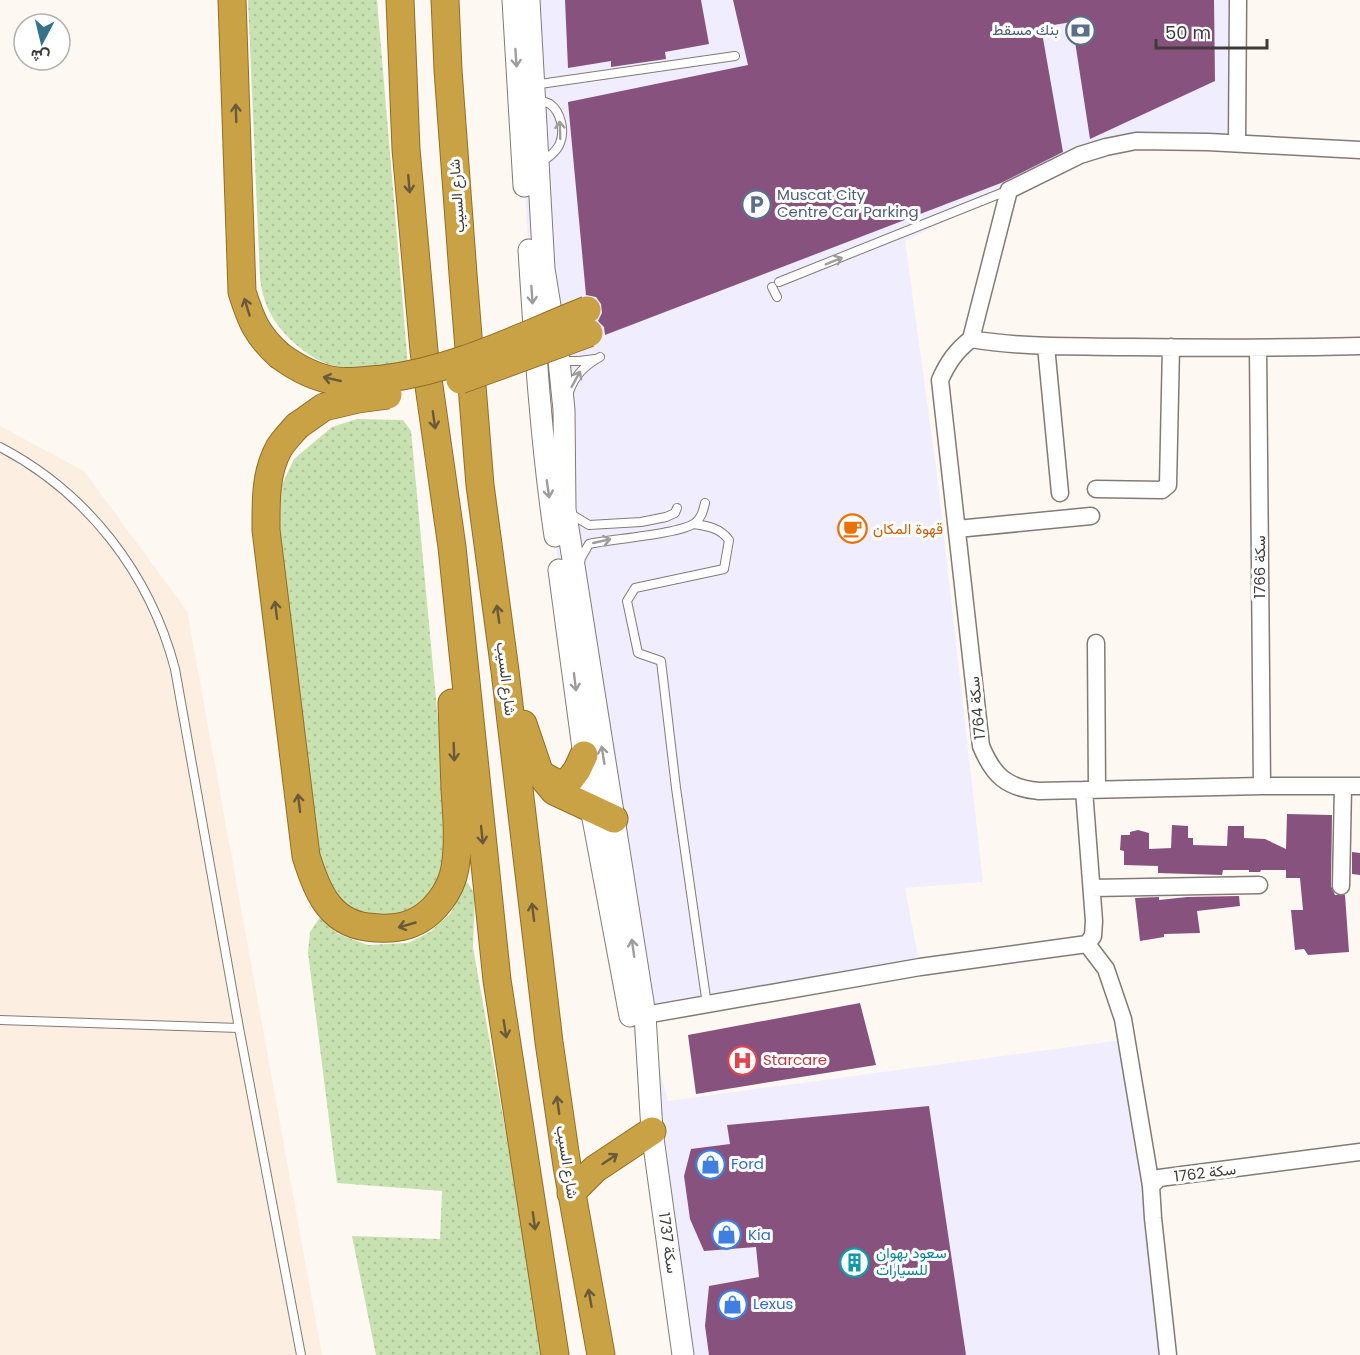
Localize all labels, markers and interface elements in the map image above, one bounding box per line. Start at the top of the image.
north arrow [12,12,72,72]
scale bar [1156,12,1267,50]
bank icon: بنك مسقط [1064,14,1096,46]
place label: بنك مسقط [992,19,1059,40]
text: 50 m [1165,20,1211,45]
text: ش [29,44,51,69]
one-way arrow [510,48,521,68]
one-way arrow [230,103,241,123]
one-way arrow [555,120,566,140]
street label: شارع السيب [443,158,471,234]
one-way arrow [404,174,415,194]
place label: Muscat City Centre Car Parking [777,184,919,222]
parking icon: Muscat City Centre Car Parking [740,188,772,220]
one-way arrow [824,255,842,266]
one-way arrow [526,284,537,304]
one-way arrow [241,298,252,317]
one-way arrow [570,371,582,388]
one-way arrow [322,373,342,384]
one-way arrow [428,409,439,429]
one-way arrow [543,479,554,499]
cafe icon: قهوة المكان [836,513,868,545]
place label: قهوة المكان [873,518,943,539]
one-way arrow [592,535,611,547]
street label: سكة 1766 [1249,535,1270,599]
one-way arrow [270,600,281,620]
one-way arrow [492,605,503,624]
street label: شارع السيب [491,641,521,717]
one-way arrow [569,672,580,692]
street label: سكة 1764 [963,675,990,741]
one-way arrow [448,741,459,761]
one-way arrow [597,746,608,765]
one-way arrow [294,794,305,814]
one-way arrow [477,825,488,844]
one-way arrow [528,902,539,922]
one-way arrow [398,920,417,931]
one-way arrow [628,938,639,958]
one-way arrow [499,1018,510,1038]
hospital icon: Starcare [726,1044,758,1076]
place label: Starcare [763,1049,827,1070]
one-way arrow [552,1096,563,1116]
street label: شارع السيب [550,1124,584,1200]
shop icon: Ford [694,1148,726,1180]
one-way arrow [601,1153,618,1165]
place label: Ford [731,1153,764,1174]
street label: سكة 1762 [1173,1158,1237,1187]
one-way arrow [528,1211,539,1231]
street label: سكة 1737 [654,1211,683,1275]
shop icon: Kia [711,1219,743,1251]
place label: Kia [748,1224,771,1245]
place label: سعود بهوان للسيارات [876,1242,947,1280]
building icon: سعود بهوان للسيارات [839,1246,871,1278]
one-way arrow [584,1288,595,1308]
shop icon: Lexus [716,1288,748,1320]
place label: Lexus [753,1293,794,1314]

